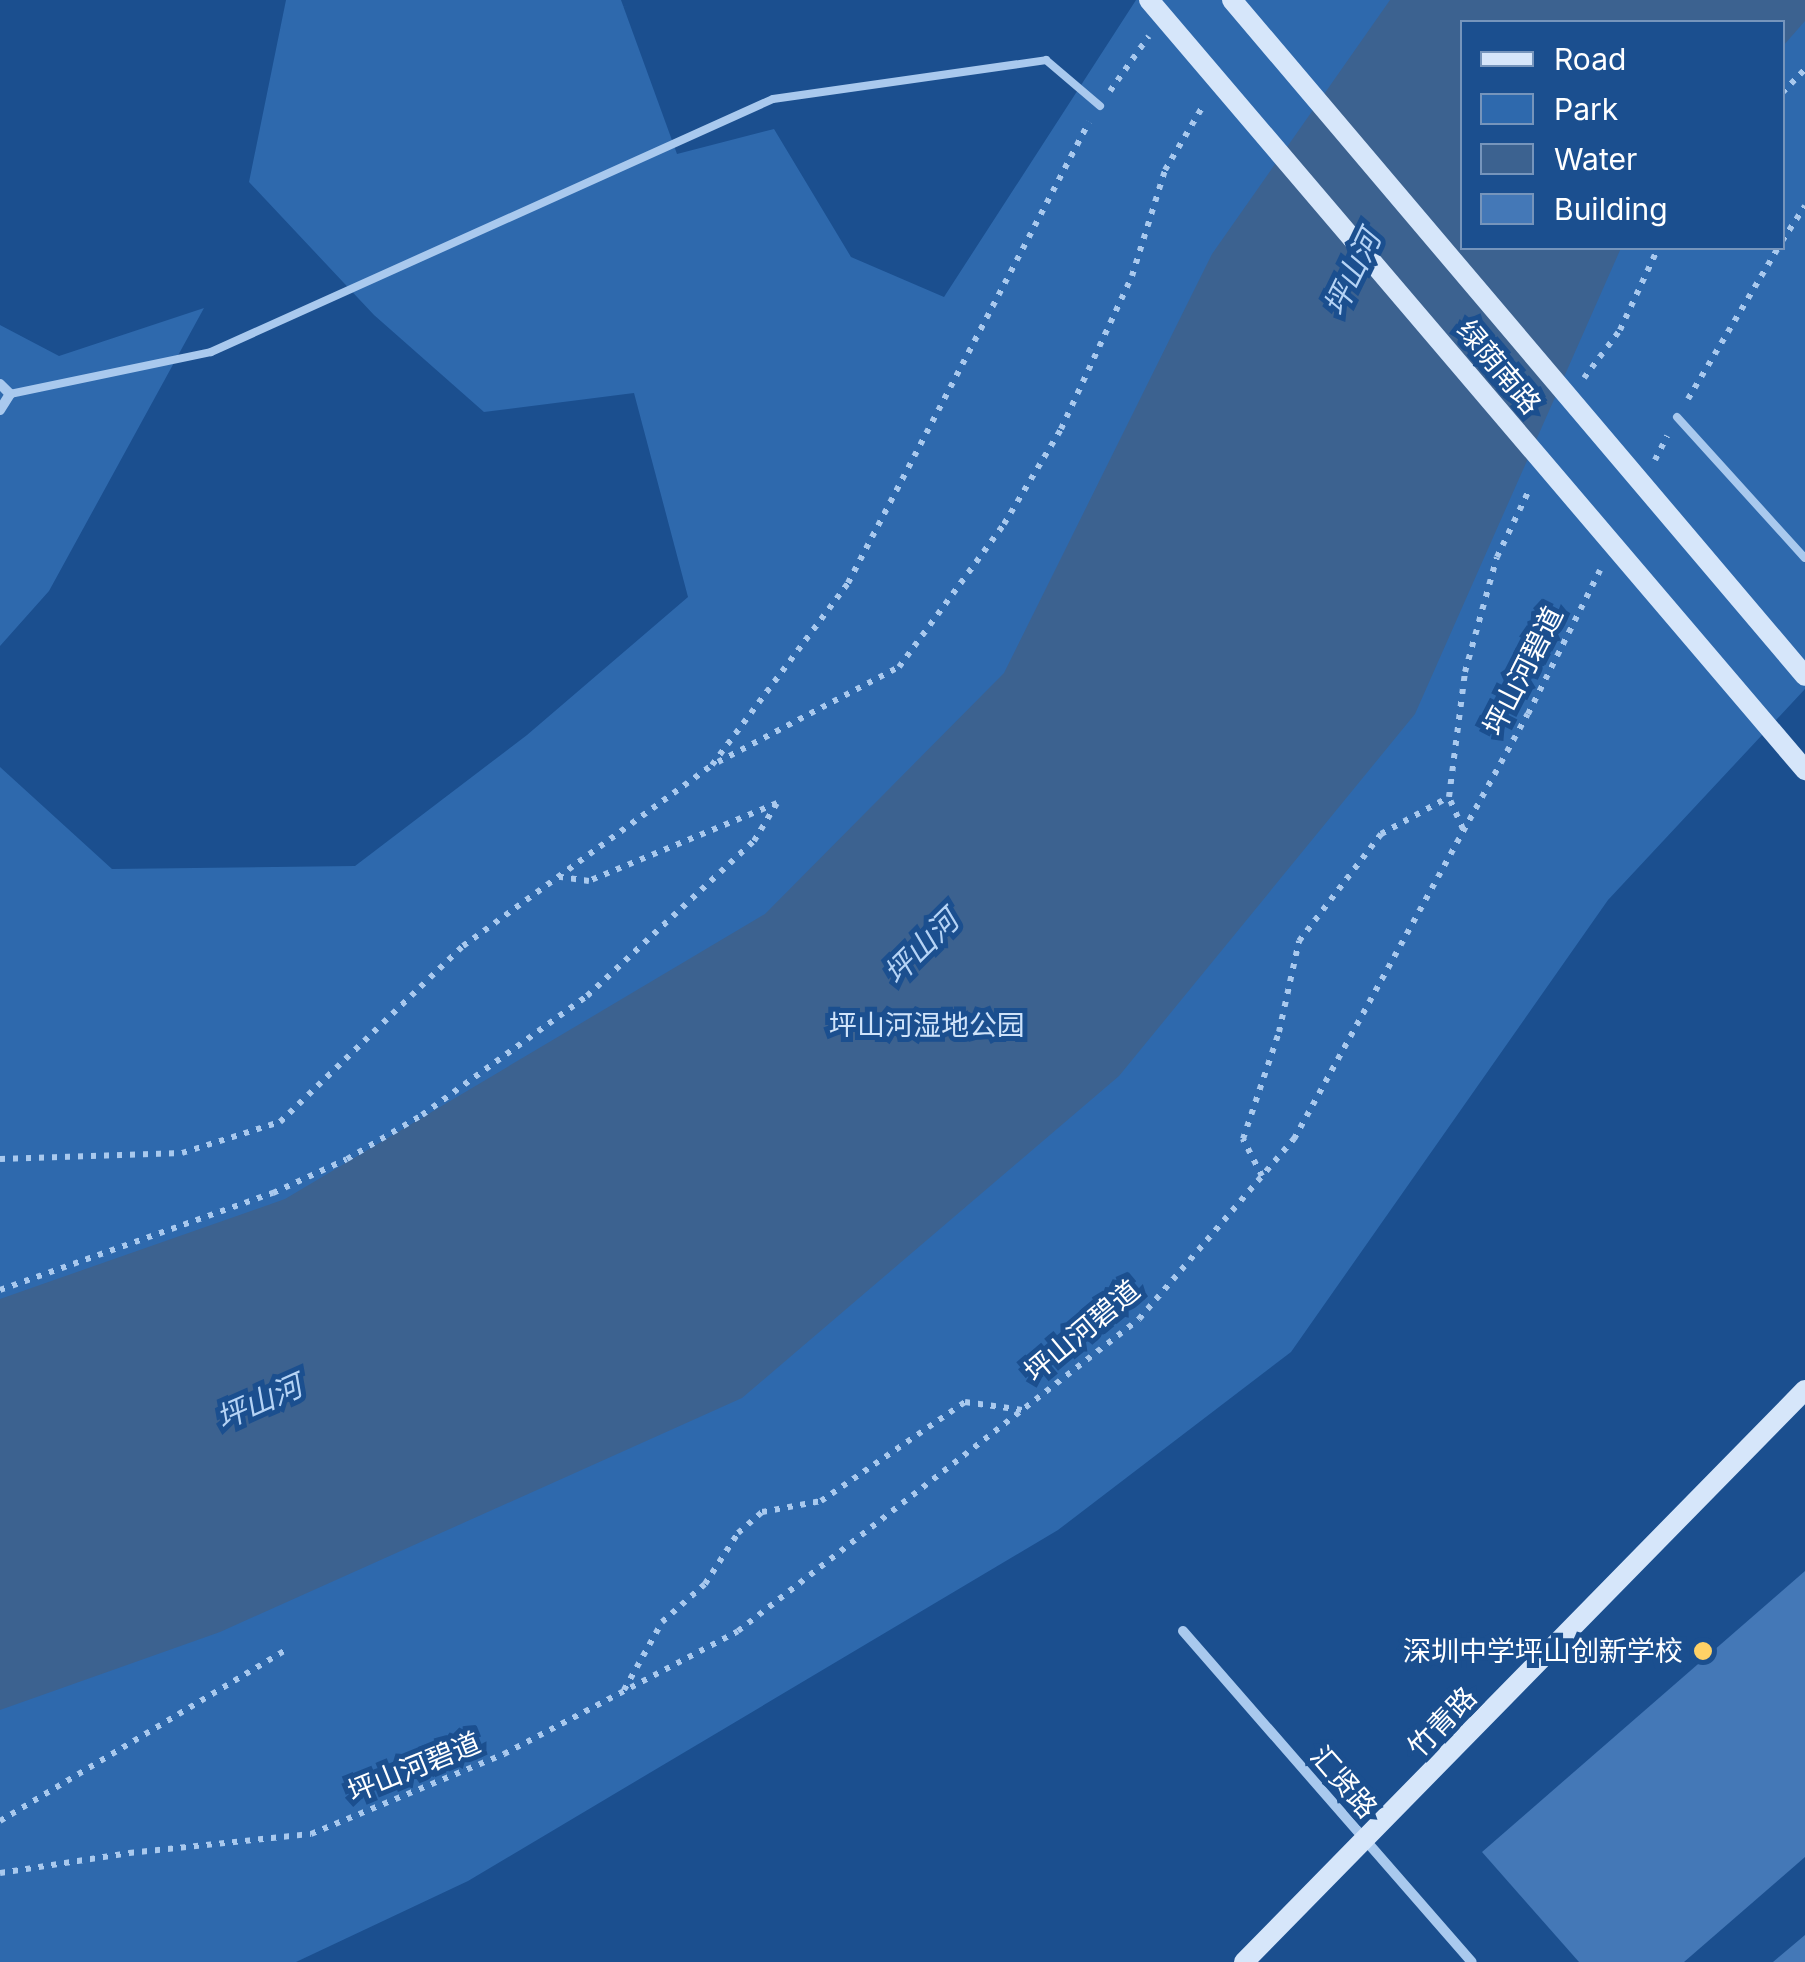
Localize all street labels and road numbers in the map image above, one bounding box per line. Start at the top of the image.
street label: 绿荫南路 [1450,313,1548,421]
street label: 坪山河碧道 [1476,601,1570,741]
street label: 坪山河碧道 [1018,1273,1146,1389]
street label: 竹青路 [1401,1680,1483,1764]
street label: 坪山河碧道 [343,1725,485,1809]
street label: 汇贤路 [1304,1739,1384,1825]

